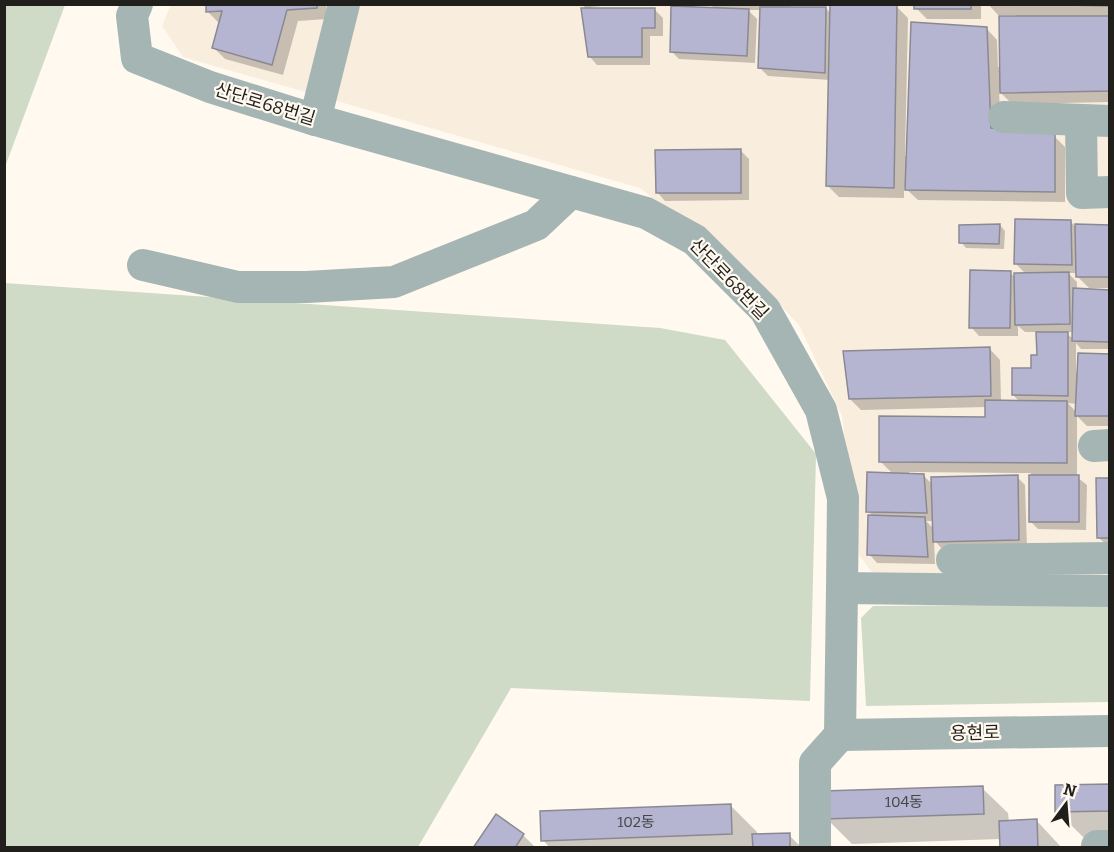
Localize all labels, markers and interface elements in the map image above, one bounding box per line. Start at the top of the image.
street label: 산단로68번길 [212,78,318,130]
street label: 산단로68번길 [685,234,773,324]
street label: 용현로 [950,722,1000,744]
north arrow [1036,774,1096,834]
text: N [1061,779,1079,801]
house number: 104동 [885,793,923,811]
house number: 102동 [617,813,655,831]

